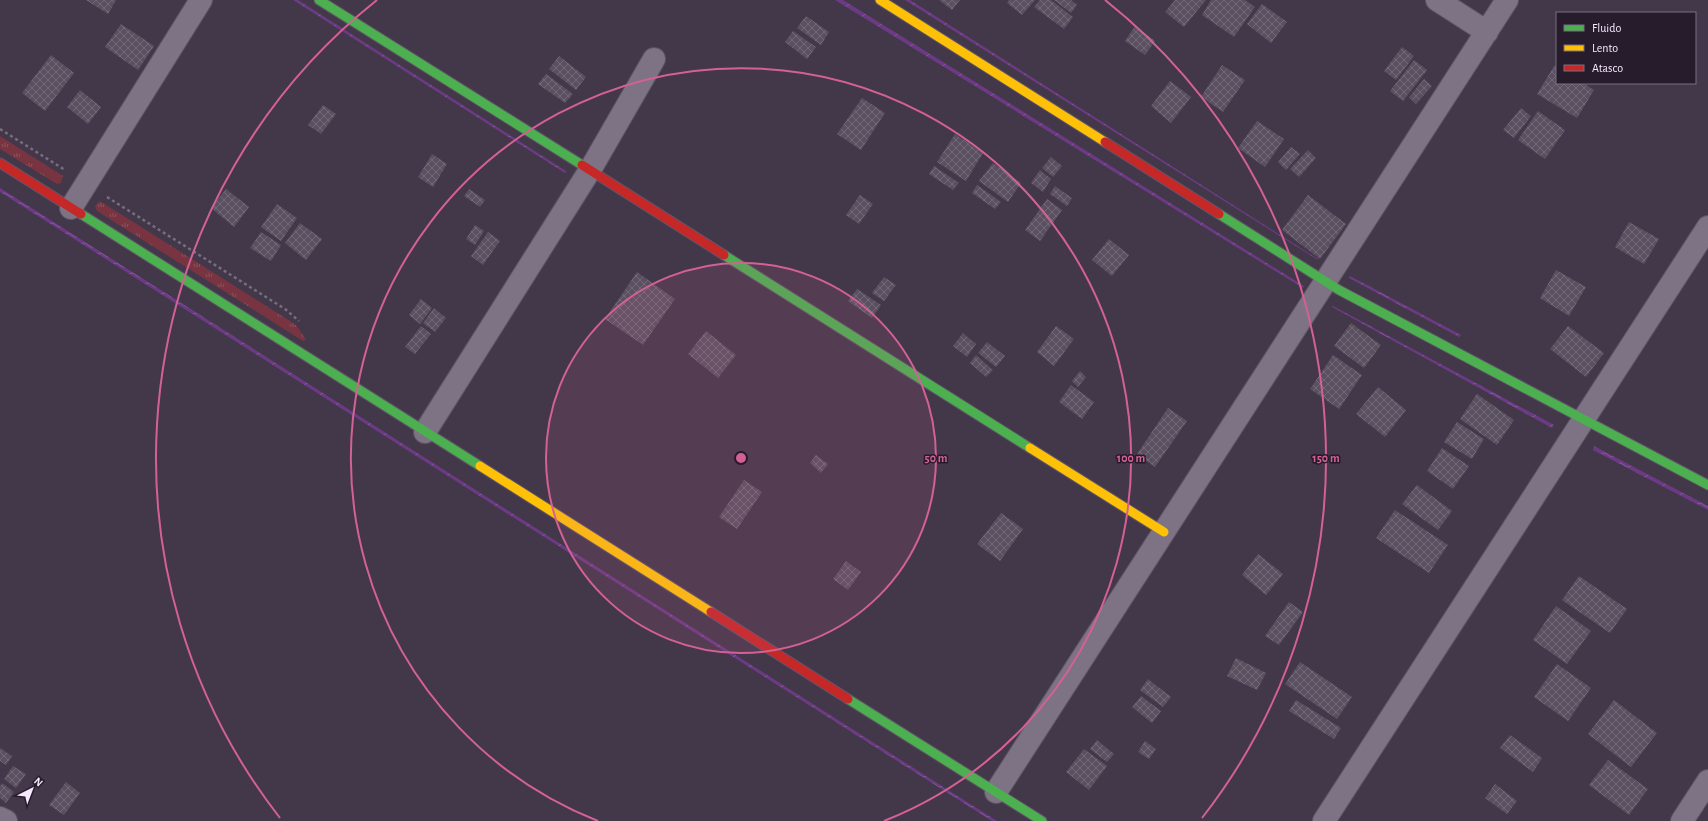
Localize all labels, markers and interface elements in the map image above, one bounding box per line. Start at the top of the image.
legend [1556,12,1696,84]
text: Fluido [1592,22,1621,34]
text: Lento [1592,42,1618,54]
text: Atasco [1592,62,1623,74]
centre of rings [734,451,748,465]
text: 50 m [925,452,948,464]
text: 100 m [1117,452,1145,464]
text: 150 m [1312,452,1340,464]
north arrow [12,769,52,809]
text: N [32,775,45,789]

